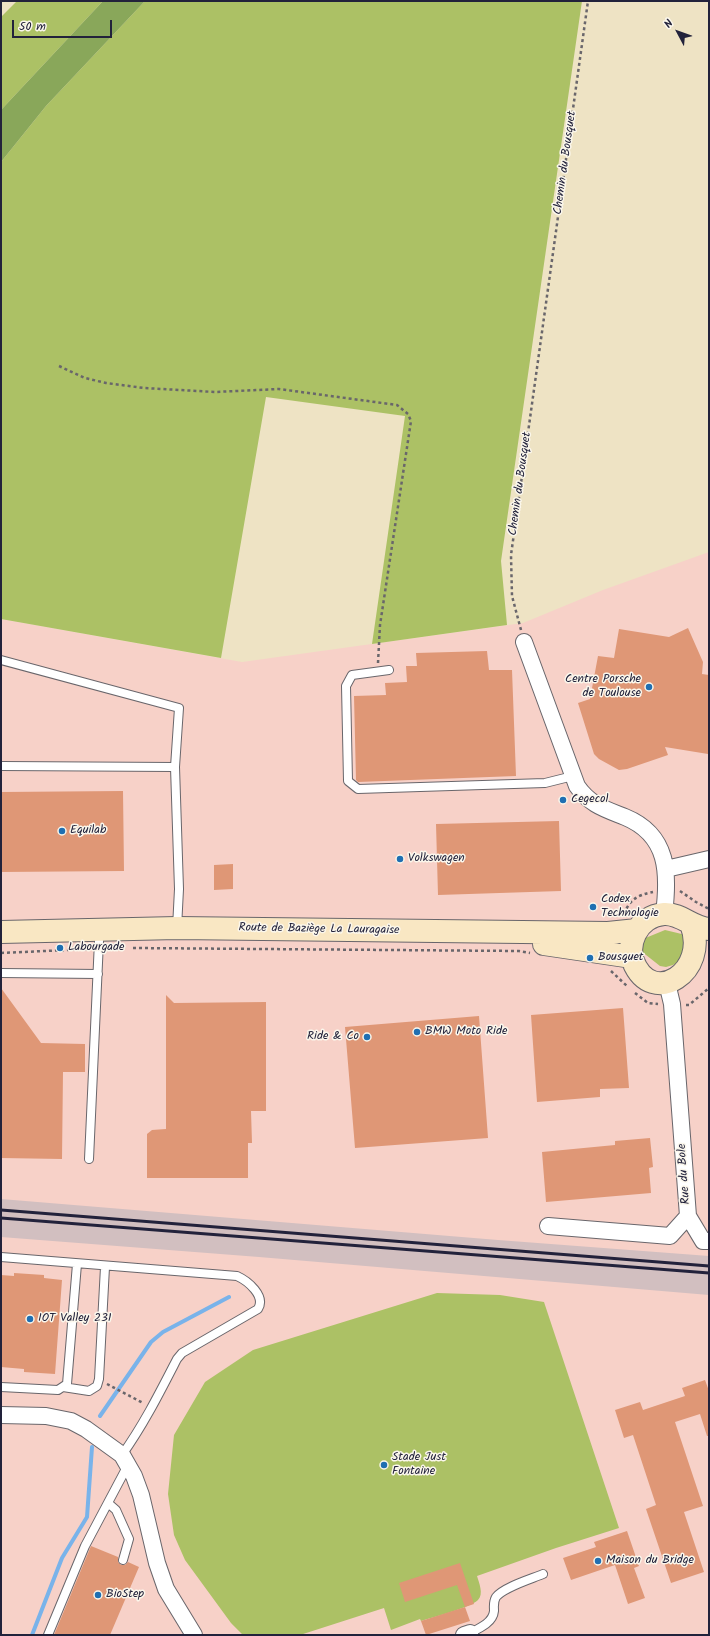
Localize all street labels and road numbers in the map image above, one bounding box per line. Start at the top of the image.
street label: Chemin du Bousquet [552,110,580,216]
street label: Chemin du Bousquet [507,431,535,537]
street label: Route de Baziège La Lauragaise [238,921,400,939]
street label: Rue du Bole [676,1143,694,1205]

